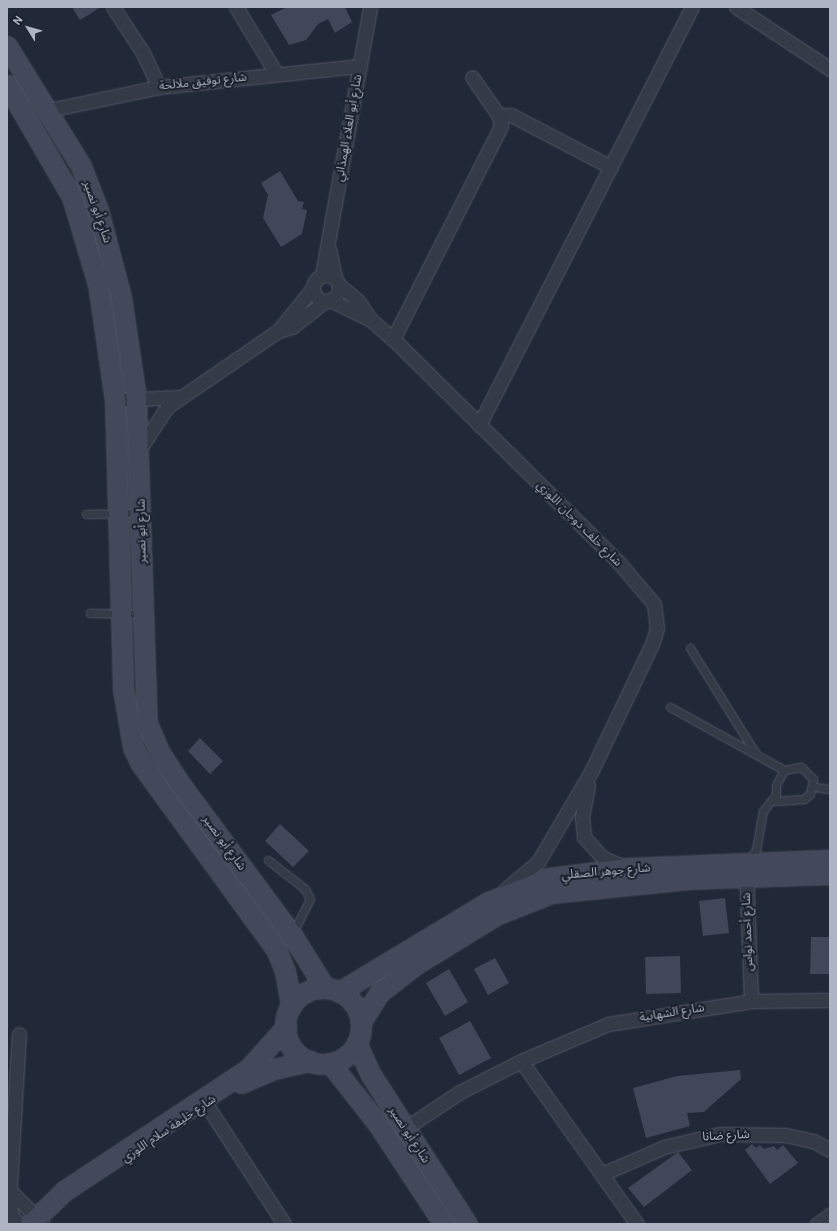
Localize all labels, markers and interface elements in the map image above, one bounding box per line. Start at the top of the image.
north arrow [8,8,48,48]
text: N [10,13,26,27]
street label: شارع توفيق ملالحة [158,70,248,94]
street label: شارع أبو العلاء الهمذاني [332,73,366,183]
street label: شارع أبو نصير [80,179,114,245]
street label: شارع خلف دوجان اللوزي [533,478,625,570]
street label: شارع أبو نصير [134,498,150,564]
street label: شارع أبو نصير [199,813,249,873]
street label: شارع جوهر الصقلي [561,861,651,883]
street label: شارع أحمد نواس [739,892,757,972]
street label: شارع الشهابية [638,1001,706,1025]
street label: شارع خليفة سلام اللوزي [119,1092,219,1166]
street label: شارع أبو نصير [385,1104,433,1166]
street label: شارع ضانا [702,1128,750,1144]

